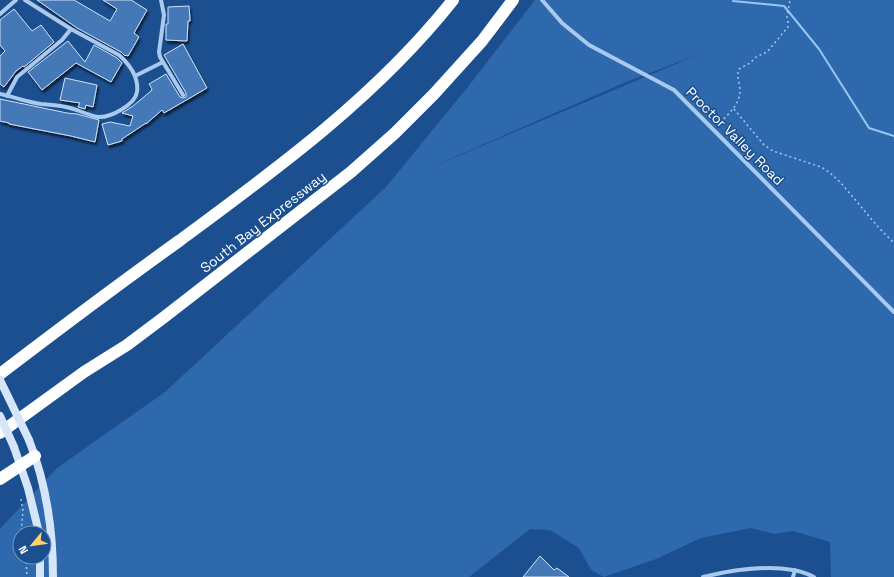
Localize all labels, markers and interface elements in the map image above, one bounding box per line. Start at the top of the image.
street label: Proctor Valley Road [682,83,788,189]
street label: South Bay Expressway [197,167,329,277]
north arrow [12,525,52,565]
text: N [15,543,31,556]

